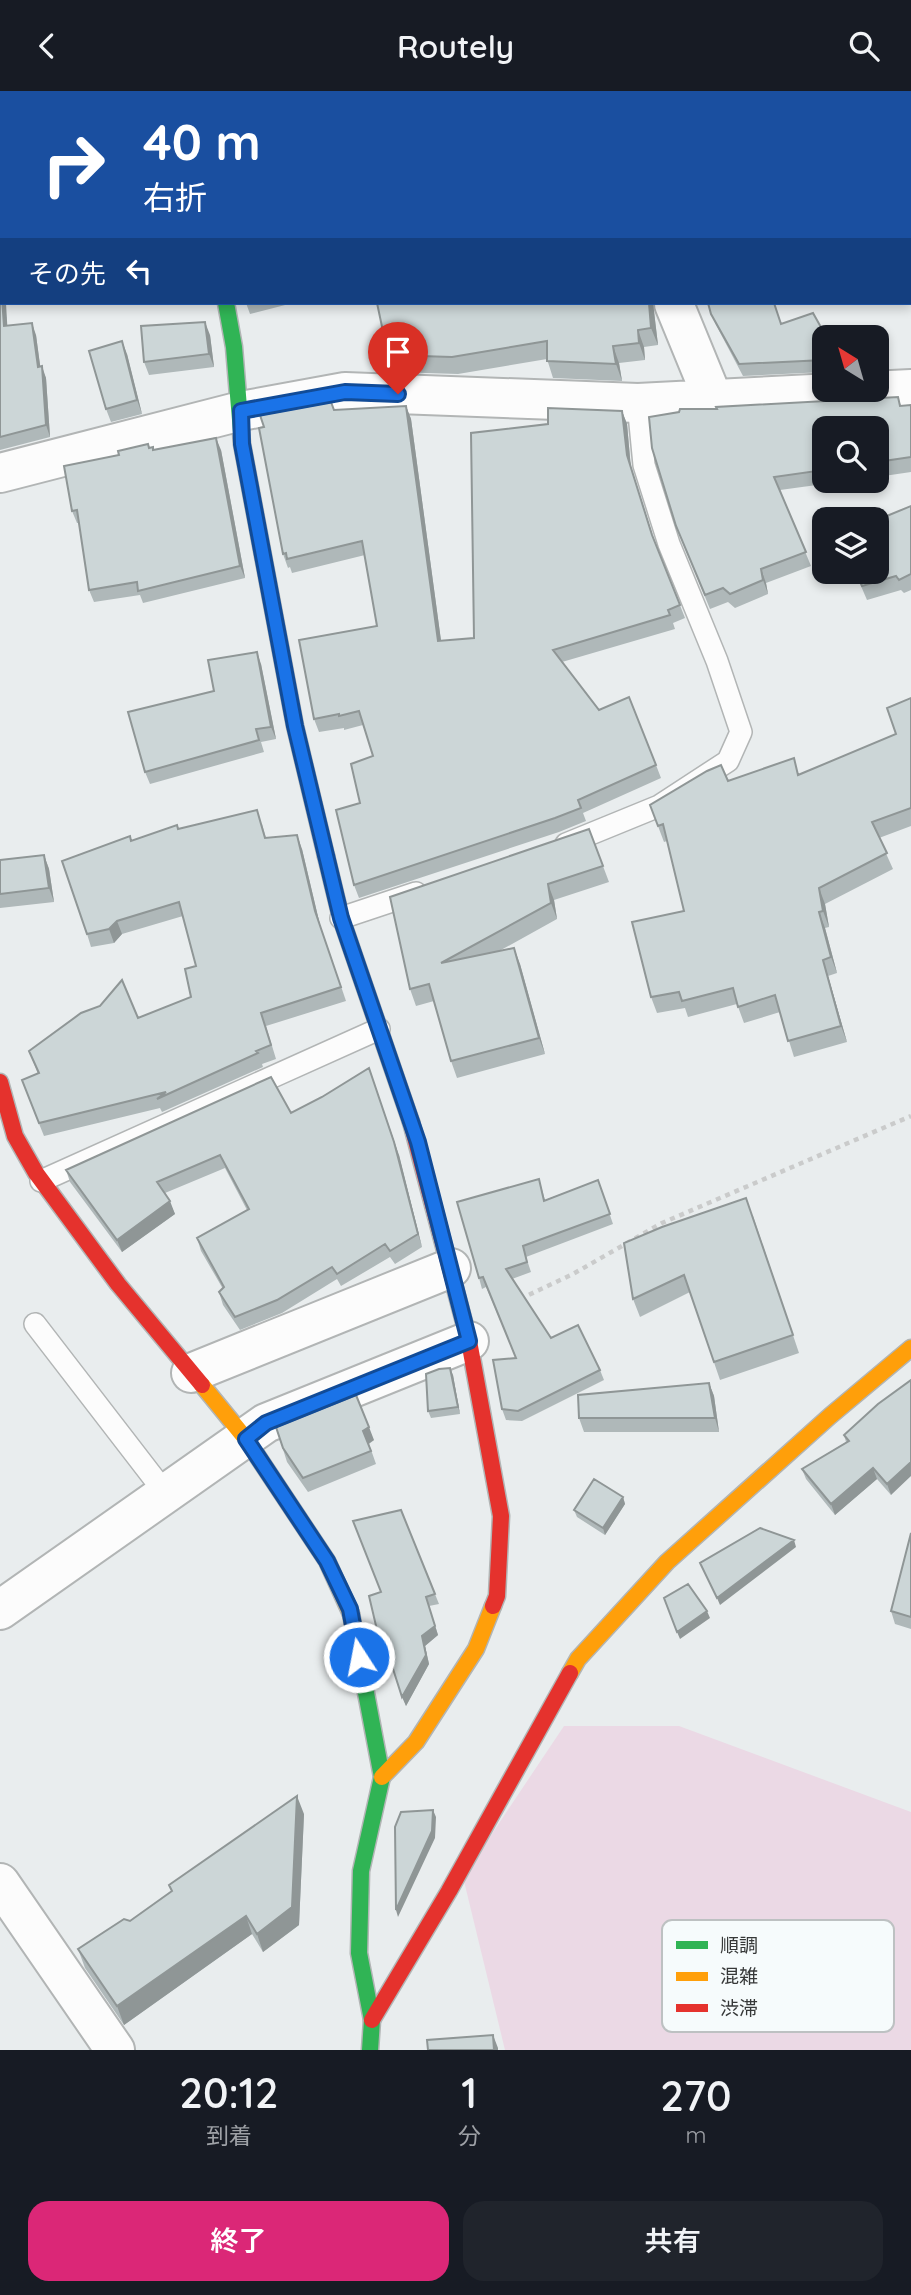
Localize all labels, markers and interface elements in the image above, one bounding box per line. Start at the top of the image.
text: Routely [397,26,514,66]
icon: back [28,27,66,65]
icon: search [845,27,883,65]
text: 40 m [143,111,261,172]
icon: right [28,119,119,210]
text: 右折 [143,177,207,217]
icon: left [120,252,158,290]
text: その先 [28,257,106,290]
pin [368,322,428,394]
north arrow [812,325,889,403]
map controls [812,325,889,584]
icon: arrive [379,333,417,371]
button: search [812,416,889,493]
button: layers [812,507,889,584]
position arrow [322,1620,396,1694]
legend [662,1920,894,2032]
text: 順調 [720,1933,758,1957]
text: 混雑 [720,1964,758,1988]
text: 渋滞 [720,1996,758,2020]
text: 20:12 [179,2066,279,2119]
text: 1 [461,2066,477,2119]
text: 270 [660,2069,732,2122]
text: m [685,2120,706,2149]
text: 到着 [206,2121,252,2150]
text: 分 [458,2121,481,2150]
button: 終了 [28,2201,449,2281]
button: 共有 [463,2201,883,2281]

